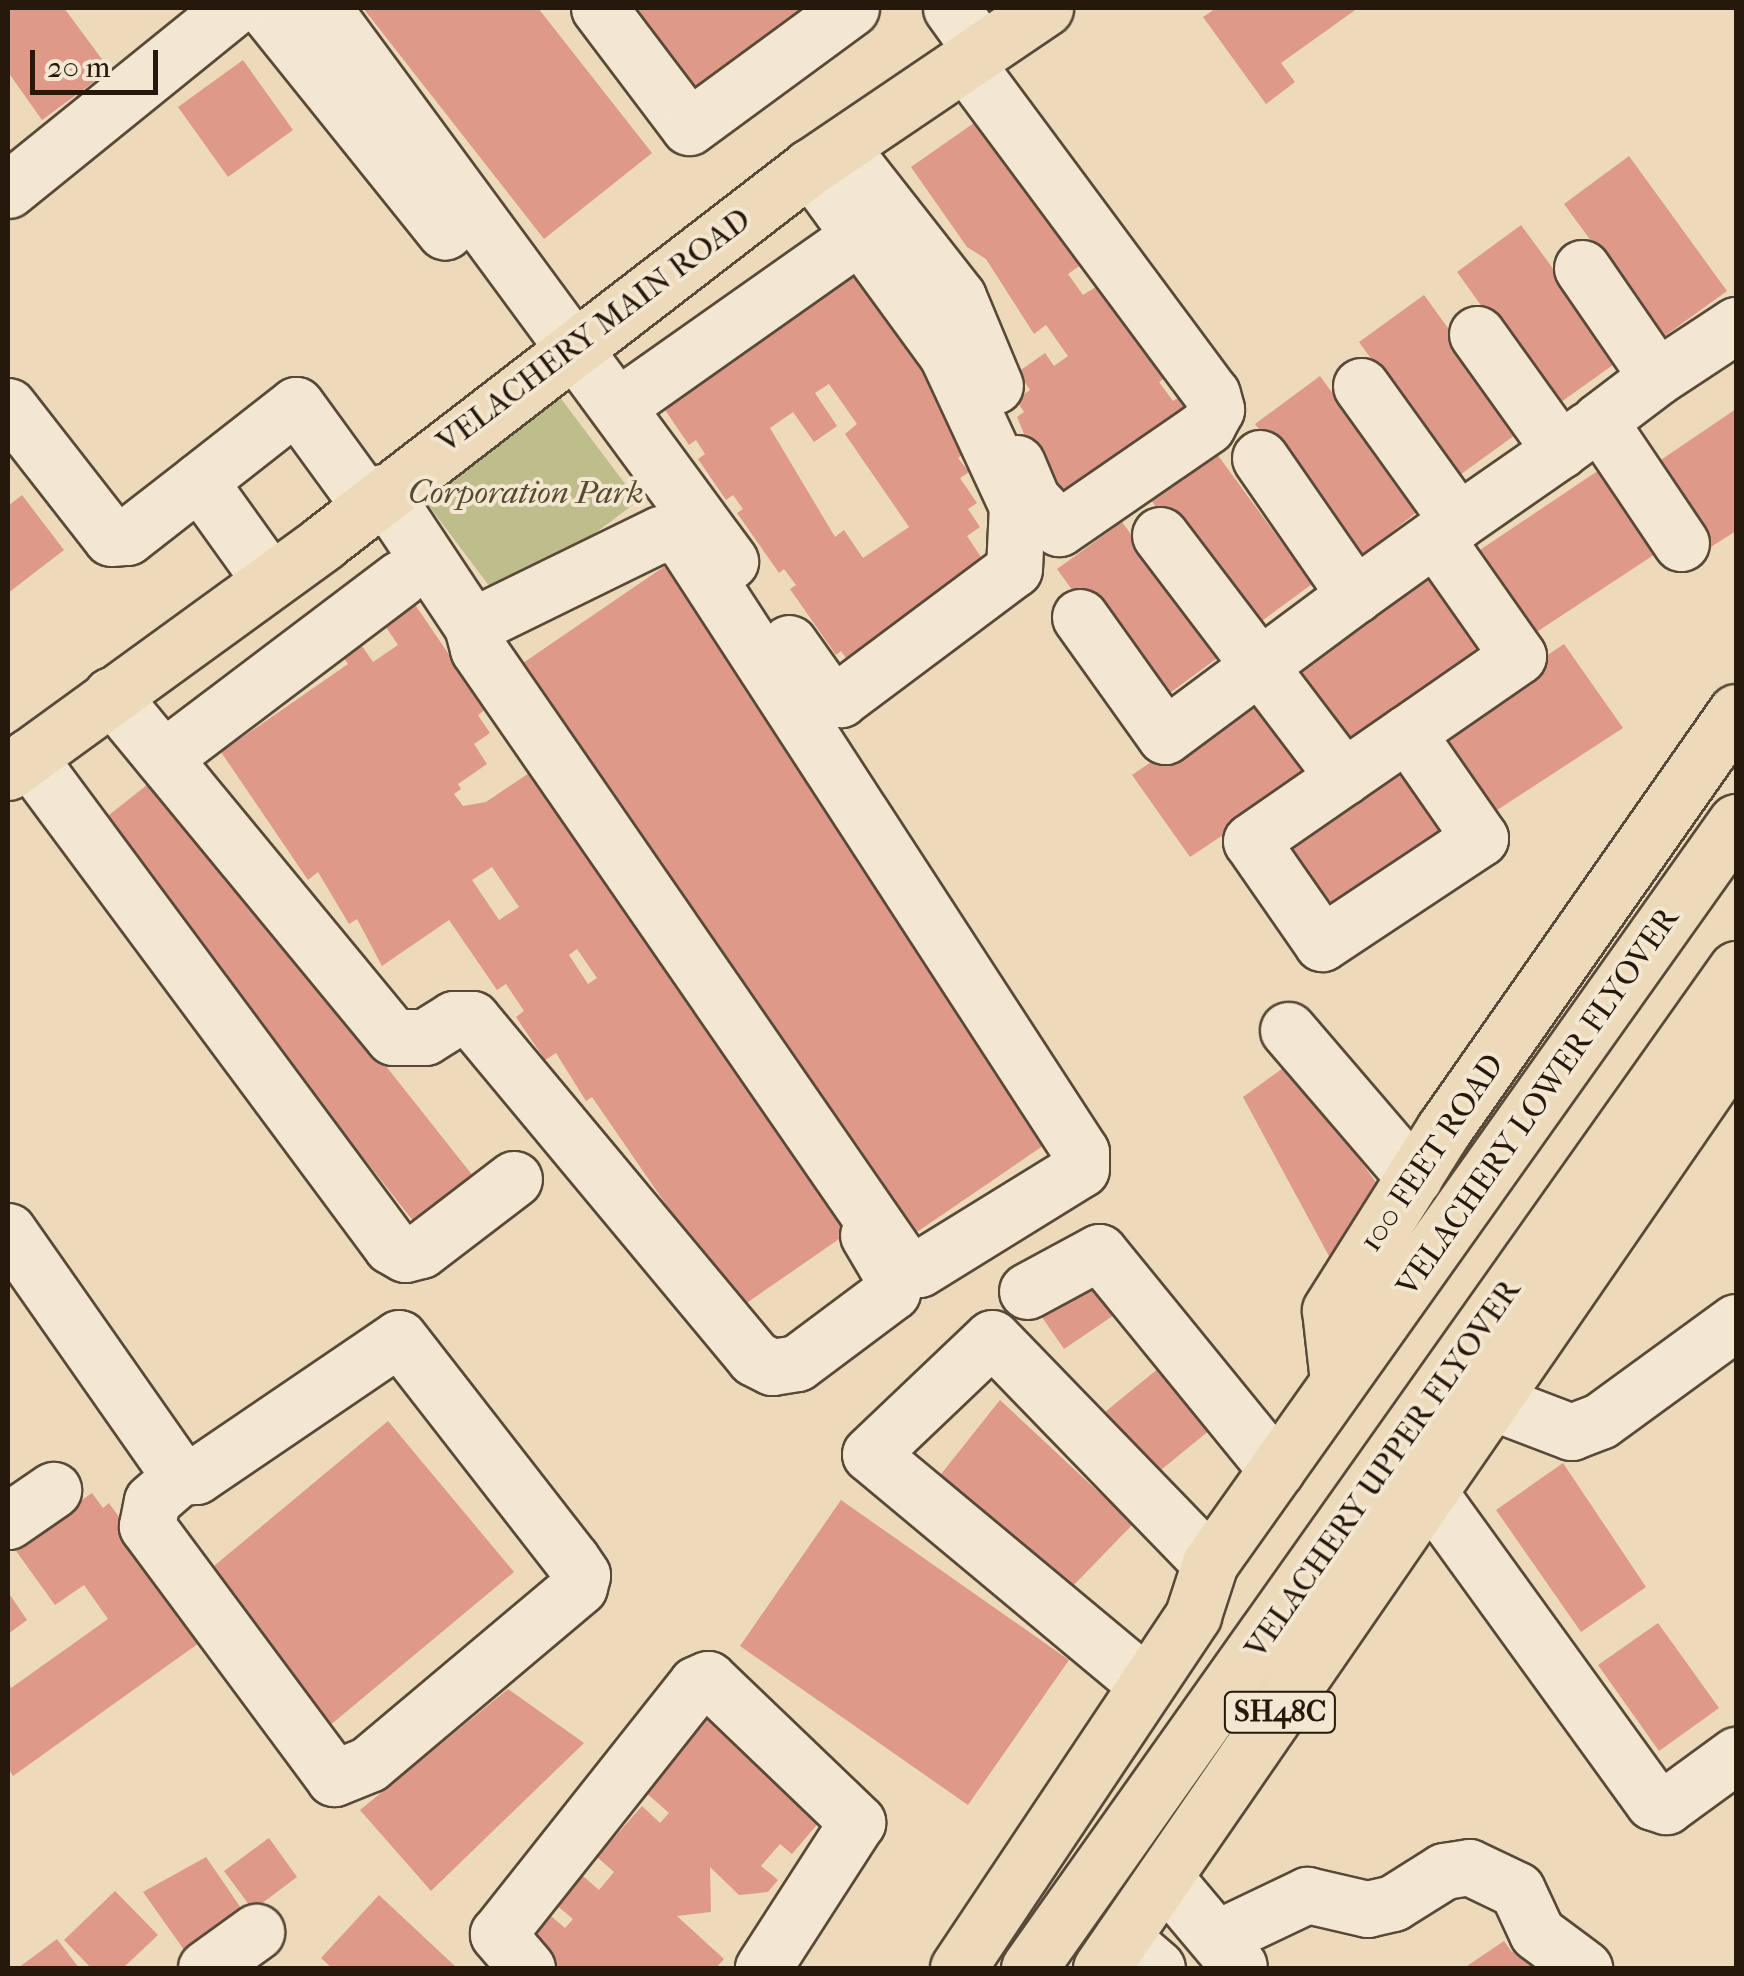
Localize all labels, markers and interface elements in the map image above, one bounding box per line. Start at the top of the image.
scale bar [35,30,162,92]
text: 20 m [47,50,110,85]
street label: VELACHERY MAIN ROAD [430,201,758,461]
park label: Corporation Park [408,474,644,512]
street label: VELACHERY LOWER FLYOVER [1389,900,1687,1304]
street label: 100 FEET ROAD [1352,1047,1512,1259]
street label: VELACHERY UPPER FLYOVER [1237,1272,1529,1666]
road number: SH48C [1222,1687,1338,1737]

